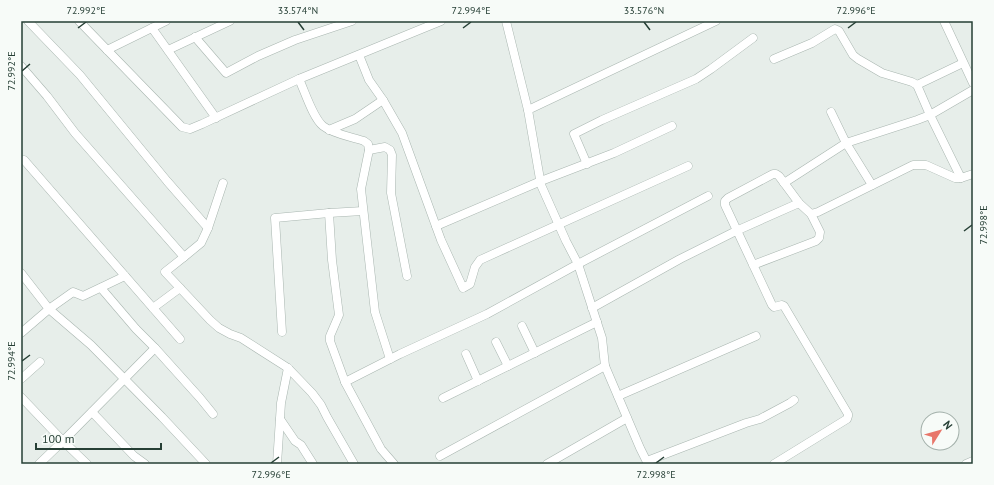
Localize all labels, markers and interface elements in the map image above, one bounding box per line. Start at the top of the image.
text: 72.992°E [67,4,106,17]
text: 33.574°N [278,4,318,17]
text: 72.994°E [452,4,491,17]
text: 33.576°N [624,4,664,17]
text: 72.996°E [837,4,876,17]
text: 72.992°E [5,52,18,91]
text: 72.998°E [977,206,990,245]
text: 72.994°E [5,342,18,381]
north arrow [920,411,960,451]
text: N [940,418,956,432]
scale bar [36,425,161,451]
text: 100 m [42,431,75,446]
text: 72.996°E [252,468,291,481]
text: 72.998°E [637,468,676,481]

